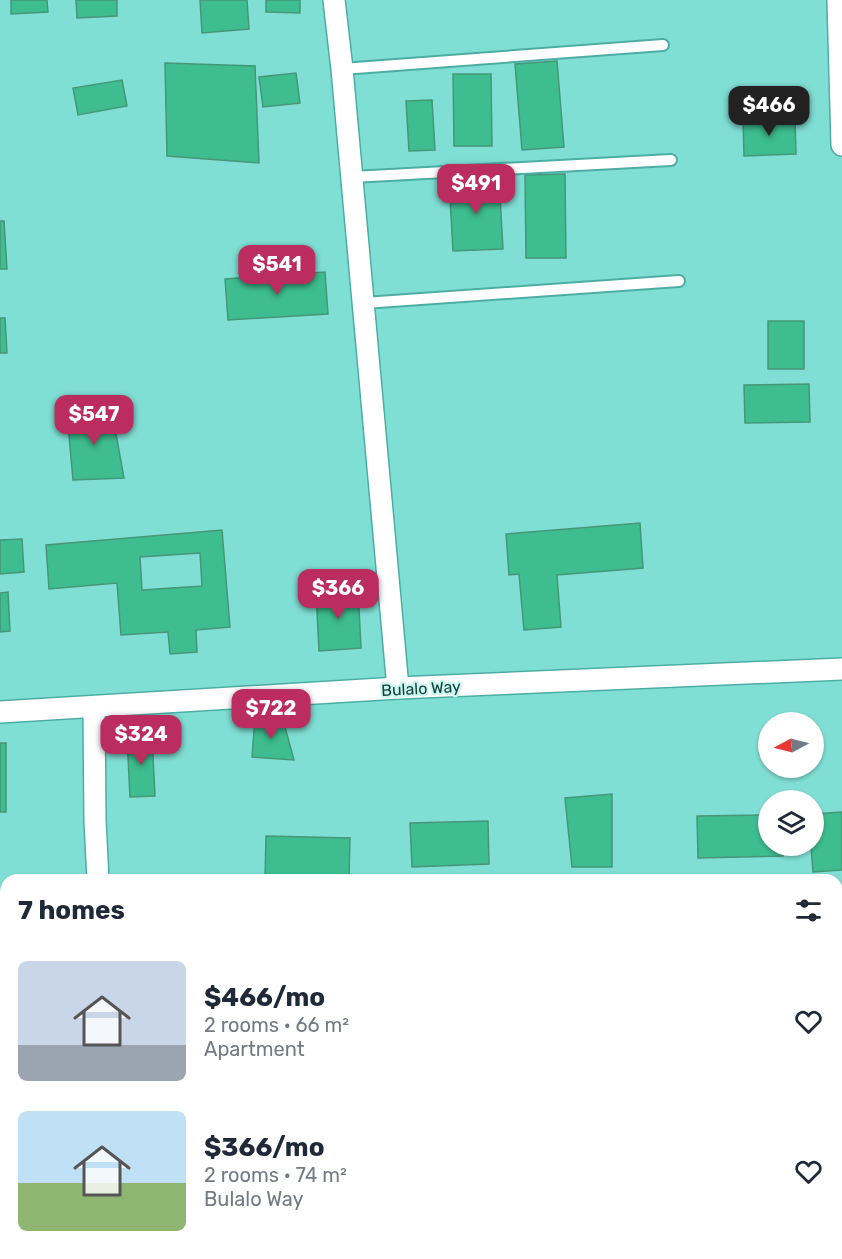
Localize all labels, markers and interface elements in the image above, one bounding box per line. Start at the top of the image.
pin: $466 [733,86,805,137]
text: $466 [742,93,796,117]
pin: $491 [440,164,512,215]
text: $491 [451,171,501,195]
pin: $541 [241,245,313,296]
text: $541 [252,252,302,276]
pin: $547 [58,395,130,446]
text: $547 [69,402,119,426]
pin: $366 [302,569,374,620]
text: $366 [312,576,364,600]
street label: Bulalo Way [381,677,461,700]
pin: $722 [235,689,307,740]
text: $722 [246,696,296,720]
north arrow [758,712,824,778]
map controls [758,712,824,856]
pin: $324 [105,715,177,766]
text: $324 [114,722,168,746]
button: layers [758,790,824,856]
icon: filters [792,894,825,927]
text: 7 homes [18,895,125,926]
text: $466/mo [204,982,325,1013]
icon: home [66,985,138,1057]
icon: heart [792,1005,825,1038]
text: 2 rooms · 66 m² [204,1013,349,1037]
text: Apartment [204,1037,305,1061]
text: $366/mo [204,1132,325,1163]
icon: home [66,1135,138,1207]
icon: heart [792,1155,825,1188]
text: 2 rooms · 74 m² [204,1163,347,1187]
text: Bulalo Way [204,1187,304,1211]

